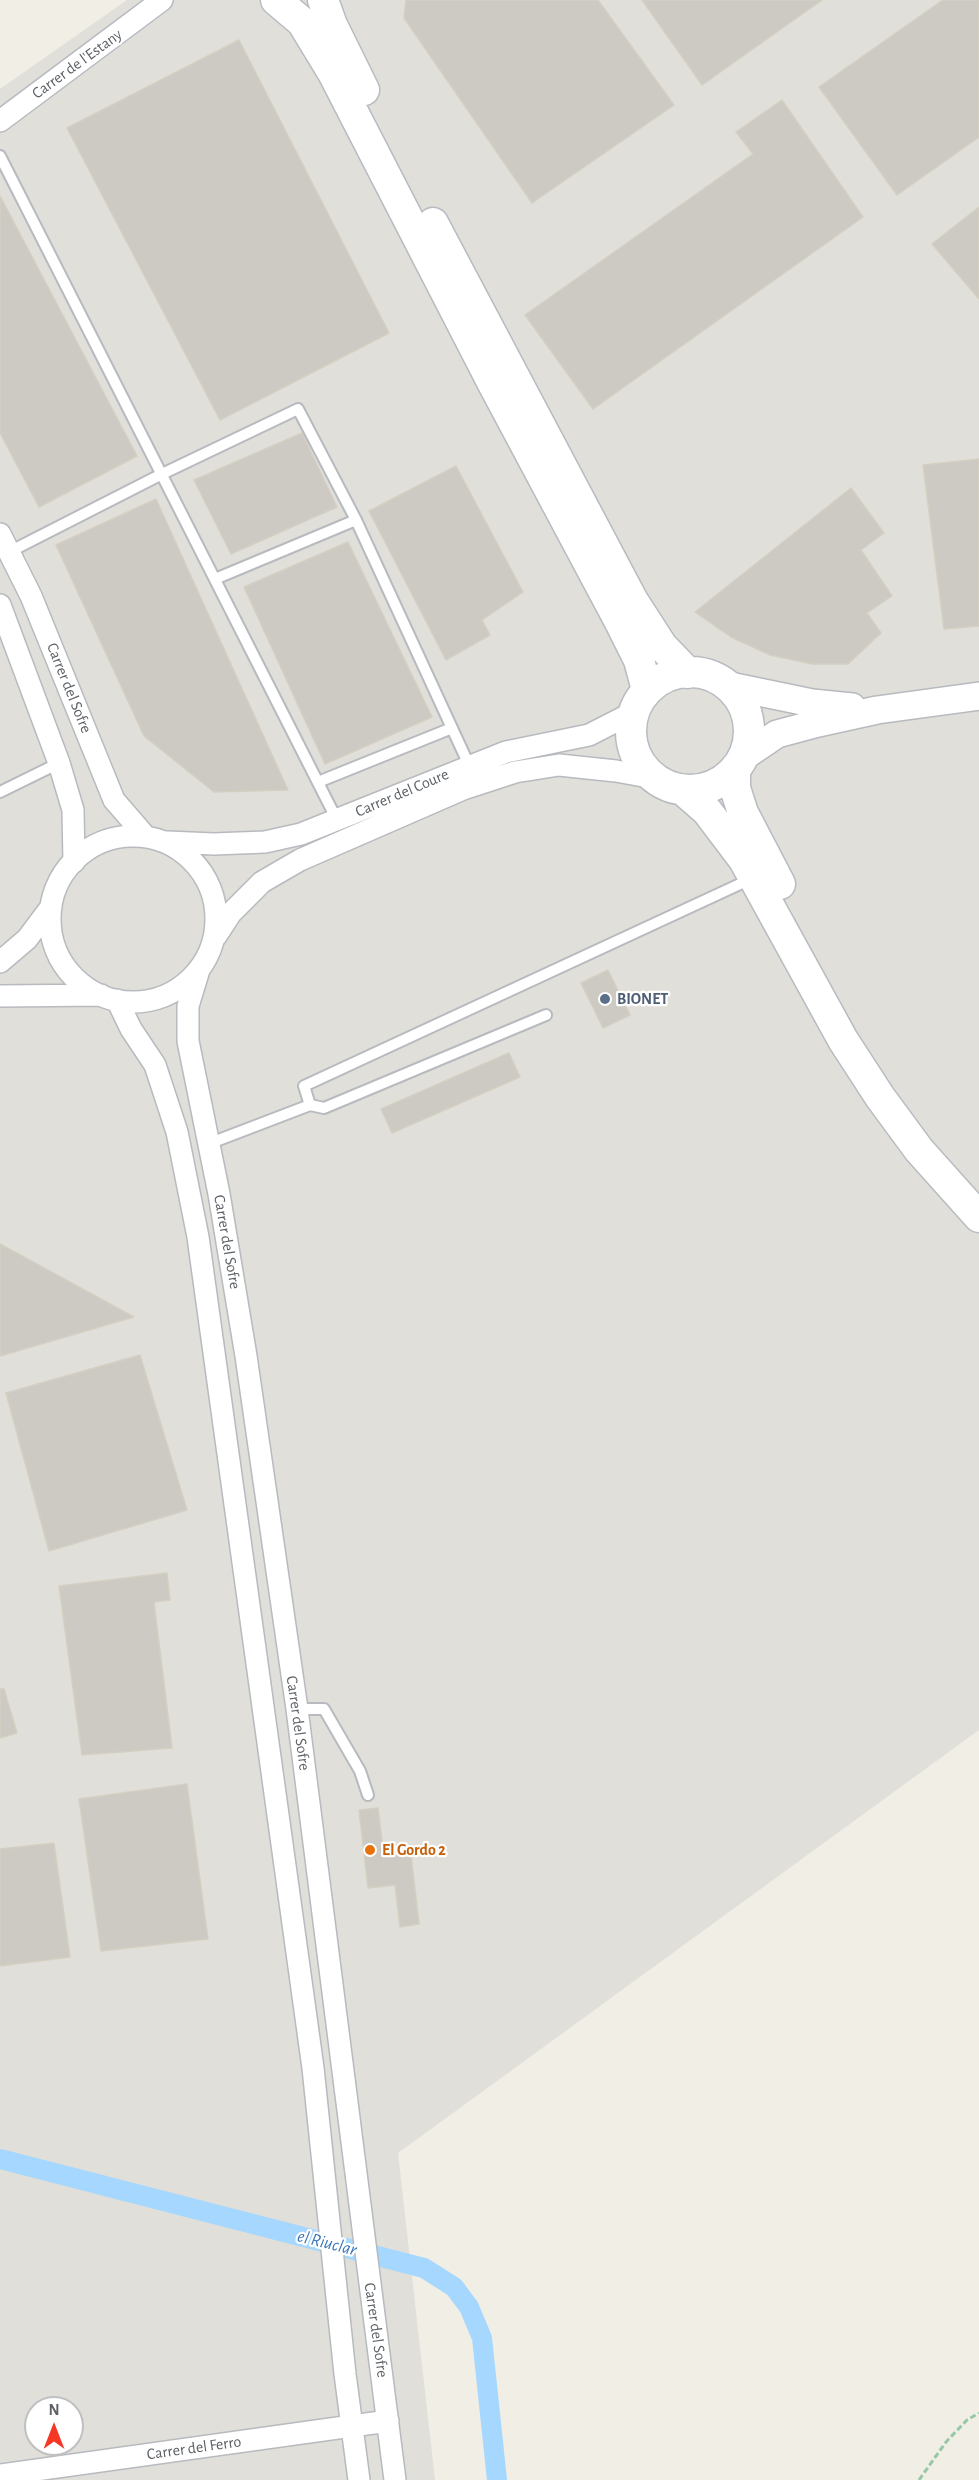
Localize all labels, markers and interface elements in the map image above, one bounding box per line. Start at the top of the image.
street label: Carrer de l'Estany [28,25,126,103]
street label: Carrer del Sofre [42,640,96,736]
street label: Carrer del Coure [352,765,452,821]
place label: BIONET [617,989,668,1009]
marker: BIONET [598,992,612,1006]
street label: Carrer del Sofre [209,1193,245,1291]
street label: Carrer del Sofre [282,1674,314,1772]
place label: El Gordo 2 [382,1840,446,1860]
marker: El Gordo 2 [363,1843,377,1857]
water label: el Riuclar [295,2225,359,2261]
street label: Carrer del Sofre [360,2281,392,2379]
north arrow [24,2396,84,2456]
text: N [48,2402,60,2418]
street label: Carrer del Ferro [146,2432,242,2464]

